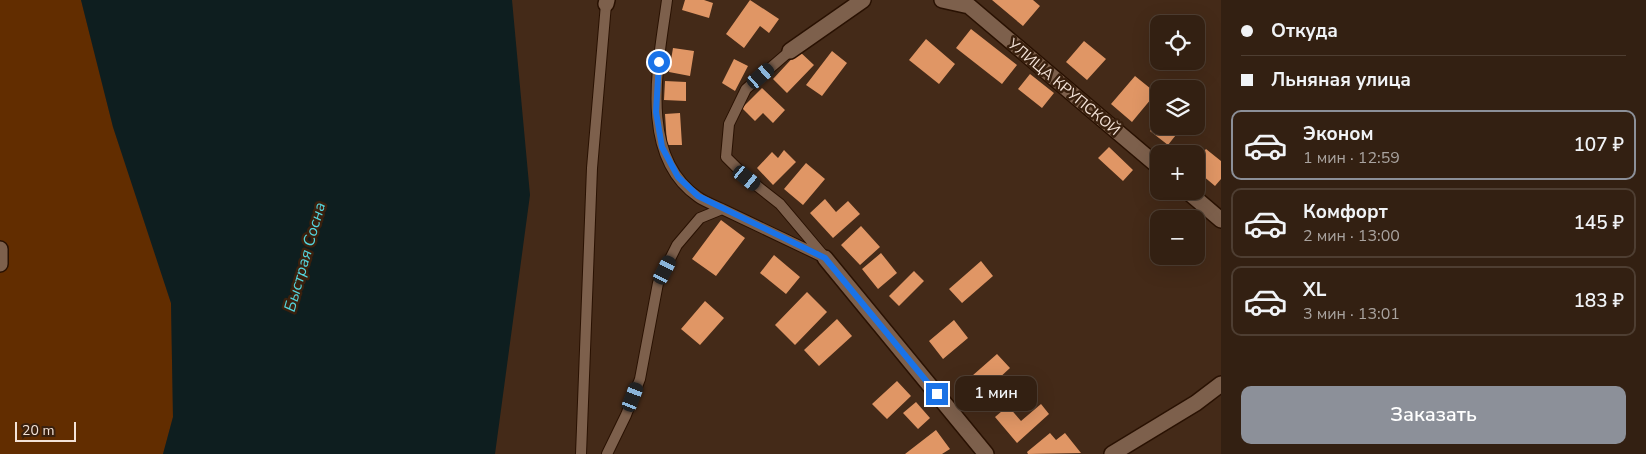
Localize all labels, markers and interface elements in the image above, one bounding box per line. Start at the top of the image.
map controls [1150,15,1205,265]
button: locate [1150,15,1205,70]
text: Откуда [1271,18,1338,44]
street label: УЛИЦА КРУПСКОЙ [1003,33,1124,140]
route start [648,51,670,73]
car [744,60,777,92]
text: Льняная улица [1271,67,1411,93]
button: layers [1150,80,1205,135]
text: Эконом [1303,121,1374,147]
icon: car [1243,123,1288,168]
text: 107 ₽ [1573,132,1624,158]
button: + [1150,145,1205,200]
text: 1 мин · 12:59 [1303,147,1400,169]
car [730,163,763,193]
text: Комфорт [1303,199,1388,225]
water label: Быстрая Сосна [279,200,331,314]
icon: car [1243,201,1288,246]
button: − [1150,210,1205,265]
text: 145 ₽ [1573,210,1624,236]
text: 2 мин · 13:00 [1303,225,1400,247]
car [651,253,678,287]
text: XL [1303,277,1326,303]
icon: car [1243,279,1288,324]
text: 183 ₽ [1573,288,1624,314]
text: 3 мин · 13:01 [1303,303,1400,325]
callout: 1 мин [954,376,1037,412]
car [620,380,645,414]
text: 1 мин [974,382,1018,404]
route end [926,383,948,405]
button: Заказать [1241,386,1626,444]
scale bar [15,419,76,442]
text: 20 m [22,421,54,440]

